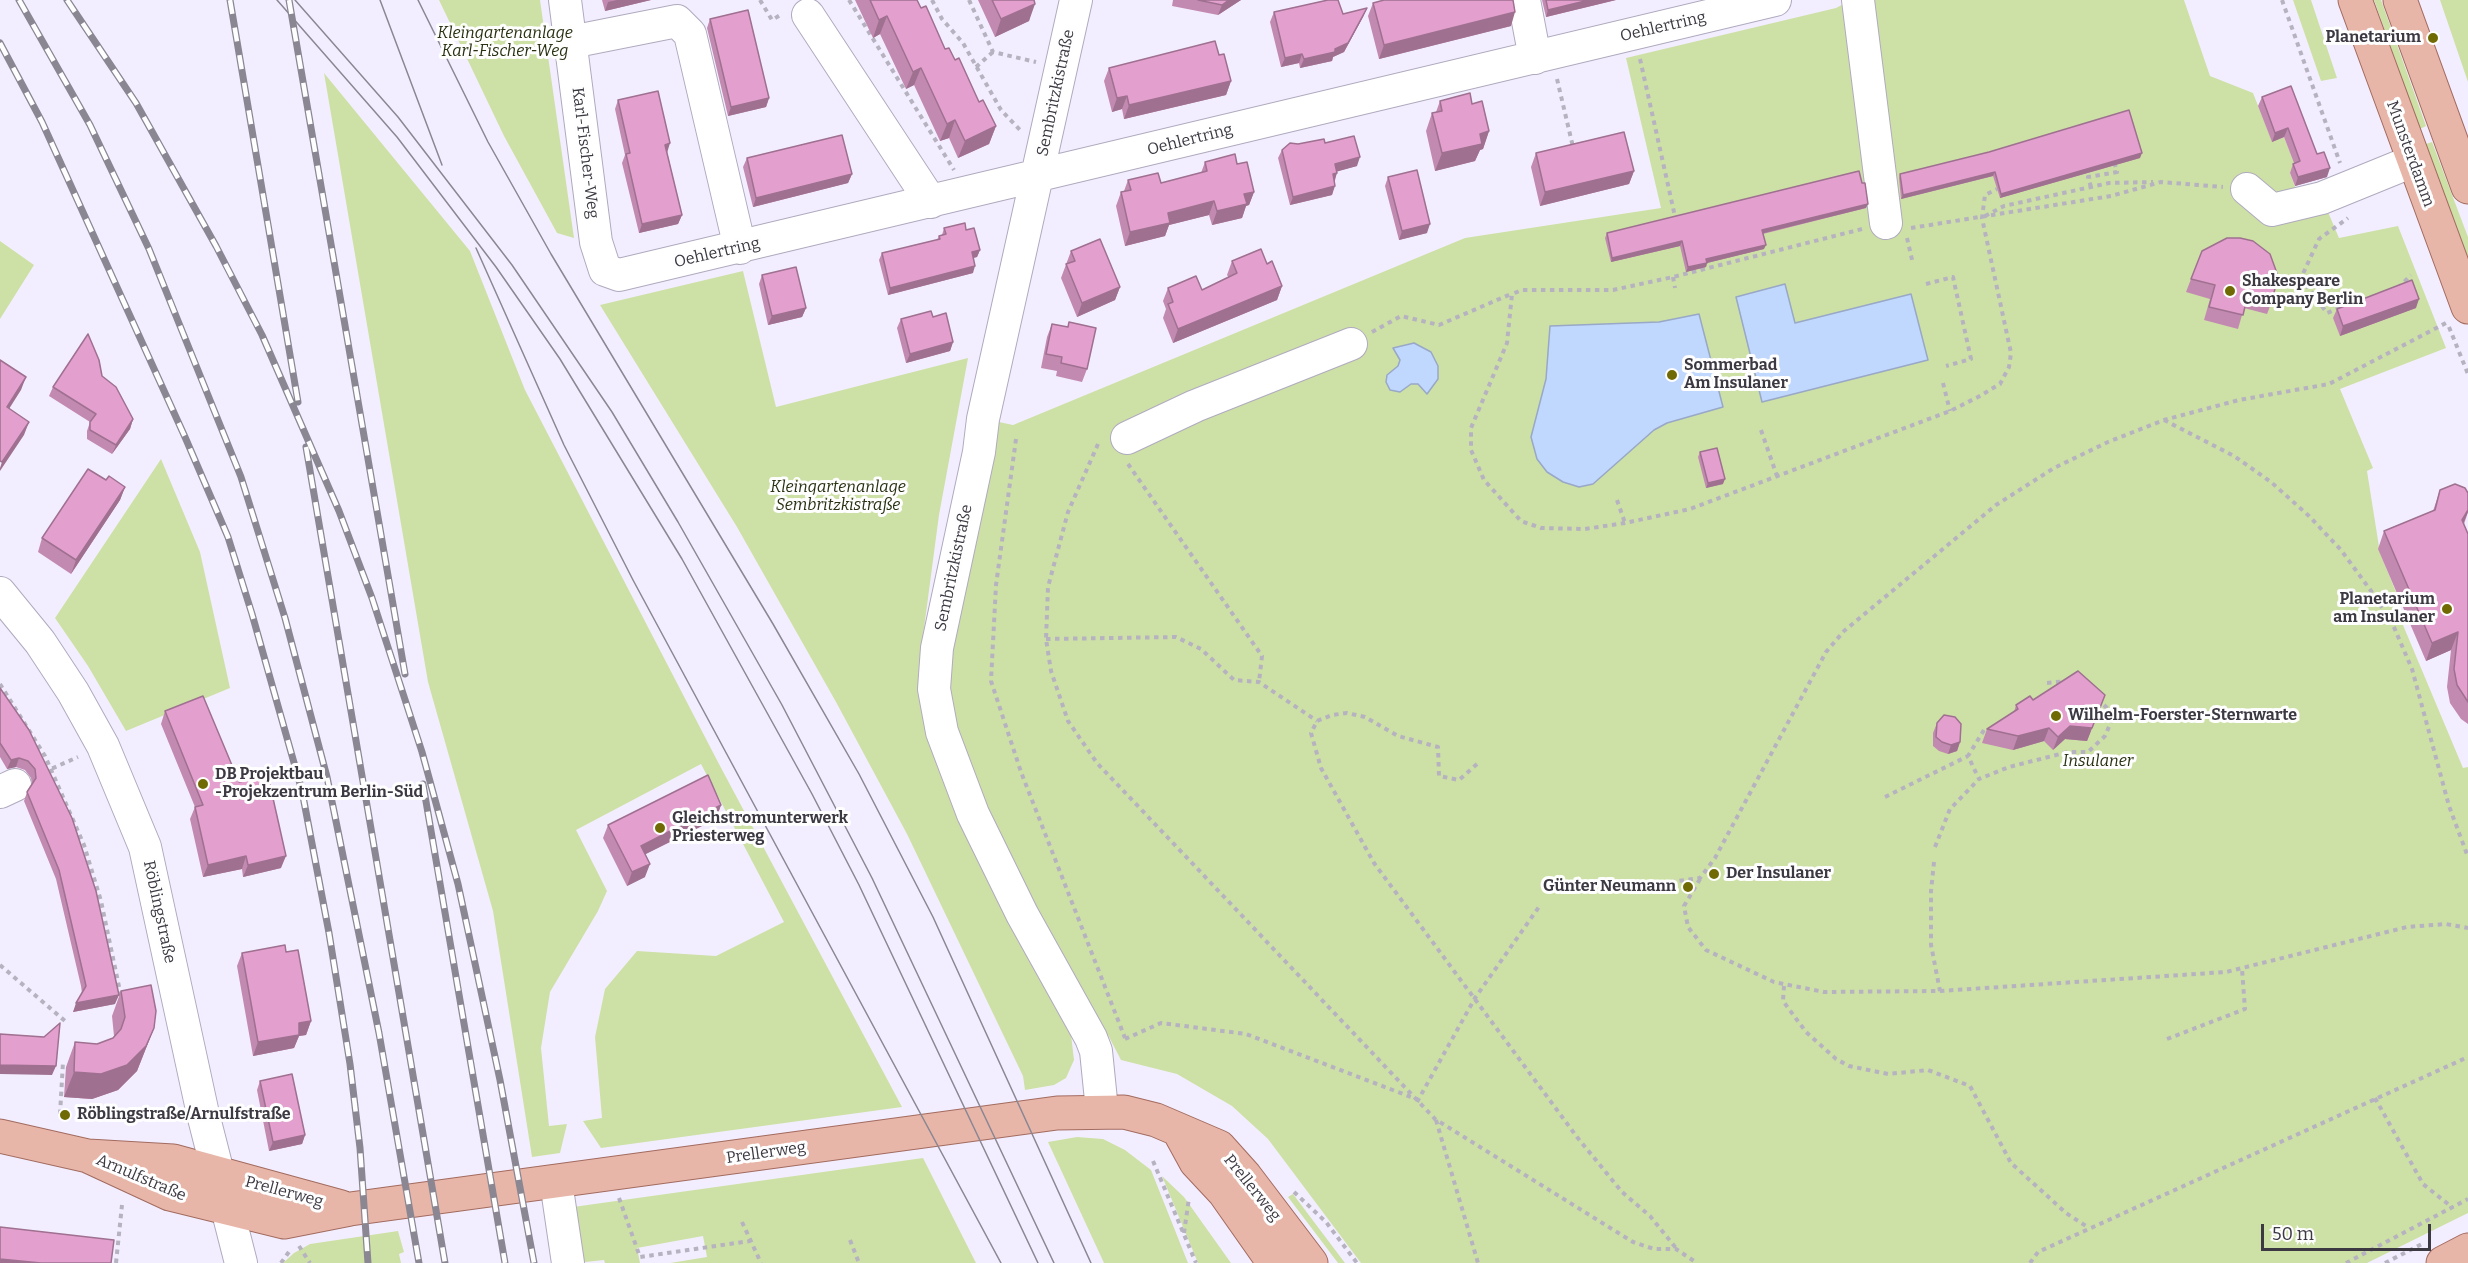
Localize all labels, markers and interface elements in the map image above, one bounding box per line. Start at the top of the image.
street label: Oehlertring [1618,8,1708,46]
park label: Kleingartenanlage Karl-Fischer-Weg [437,24,573,62]
street label: Sembritzkistraße [1033,28,1079,158]
place label: Planetarium [2325,28,2421,48]
marker: Planetarium [2426,31,2440,45]
street label: Karl-Fischer-Weg [567,86,603,220]
street label: Munsterdamm [2382,98,2438,210]
street label: Oehlertring [1145,120,1235,160]
street label: Oehlertring [672,234,762,272]
place label: Shakespeare Company Berlin [2242,272,2363,310]
marker: Shakespeare Company Berlin [2223,284,2237,298]
place label: Sommerbad Am Insulaner [1684,356,1788,394]
marker: Sommerbad Am Insulaner [1665,368,1679,382]
park label: Kleingartenanlage Sembritzkistraße [770,478,906,516]
street label: Sembritzkistraße [931,503,977,633]
place label: Planetarium am Insulaner [2333,590,2435,628]
marker: Planetarium am Insulaner [2440,602,2454,616]
place label: Wilhelm-Foerster-Sternwarte [2068,706,2297,726]
marker: Wilhelm-Foerster-Sternwarte [2049,709,2063,723]
park label: Insulaner [2063,752,2133,772]
place label: DB Projektbau -Projekzentrum Berlin-Süd [215,765,423,803]
marker: DB Projektbau -Projekzentrum Berlin-Süd [196,777,210,791]
place label: Gleichstromunterwerk Priesterweg [672,809,848,847]
marker: Gleichstromunterwerk Priesterweg [653,821,667,835]
street label: Röblingstraße [139,859,179,965]
place label: Der Insulaner [1726,864,1831,884]
marker: Der Insulaner [1707,867,1721,881]
place label: Günter Neumann [1543,877,1676,897]
marker: Günter Neumann [1681,880,1695,894]
place label: Röblingstraße/Arnulfstraße [77,1105,290,1125]
marker: Röblingstraße/Arnulfstraße [58,1108,72,1122]
street label: Prellerweg [725,1138,807,1168]
street label: Arnulfstraße [93,1150,189,1206]
street label: Prellerweg [1219,1151,1285,1225]
street label: Prellerweg [243,1172,325,1212]
scale bar [2264,1212,2434,1250]
text: 50 m [2272,1223,2314,1245]

